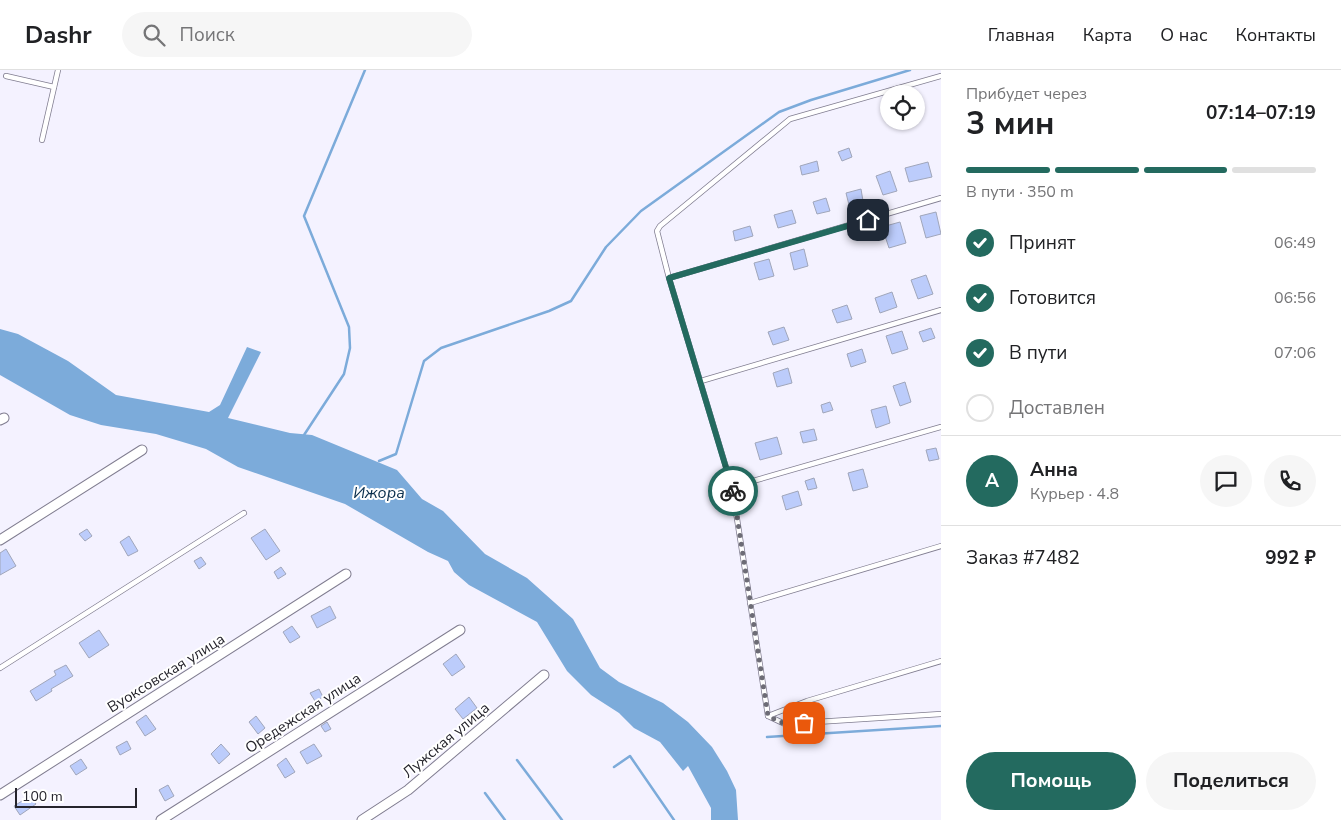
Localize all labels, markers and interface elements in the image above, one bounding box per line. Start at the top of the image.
search box [122,12,472,57]
text: Dashr [25,19,92,51]
icon: search [140,21,168,49]
text: Поиск [180,22,235,48]
text: Главная [988,23,1055,47]
text: Карта [1083,23,1132,47]
text: О нас [1160,23,1208,47]
text: Контакты [1236,23,1316,47]
text: Прибудет через [966,83,1087,105]
map controls [880,85,925,130]
button: locate [880,85,925,130]
text: 07:14–07:19 [1206,100,1316,126]
text: 3 мин [966,102,1055,145]
text: В пути · 350 m [966,181,1074,203]
pin [847,199,889,241]
icon: home [854,206,882,234]
icon: check [966,229,994,257]
text: Принят [1009,230,1076,256]
text: 06:49 [1274,232,1316,254]
icon: check [966,284,994,312]
text: Готовится [1009,285,1096,311]
text: 06:56 [1274,287,1316,309]
icon: check [966,339,994,367]
text: В пути [1009,340,1067,366]
text: 07:06 [1274,342,1316,364]
text: Доставлен [1009,395,1105,421]
button: chat [1200,455,1252,507]
button: phone [1264,455,1316,507]
text: Анна [1030,457,1078,483]
courier [708,466,758,516]
text: А [985,468,999,494]
icon: bike [719,477,747,505]
water label: Ижора [353,482,405,504]
text: Курьер · 4.8 [1030,483,1119,505]
text: Заказ #7482 [966,545,1080,571]
text: 992 ₽ [1265,545,1316,571]
street label: Вуоксовская улица [103,629,229,717]
street label: Оредежская улица [241,668,365,758]
street label: Лужская улица [398,698,494,782]
pin [783,702,825,744]
icon: bag [790,709,818,737]
button: Помощь [966,752,1136,810]
button: Поделиться [1146,752,1316,810]
scale bar [15,785,138,808]
text: 100 m [22,787,63,806]

